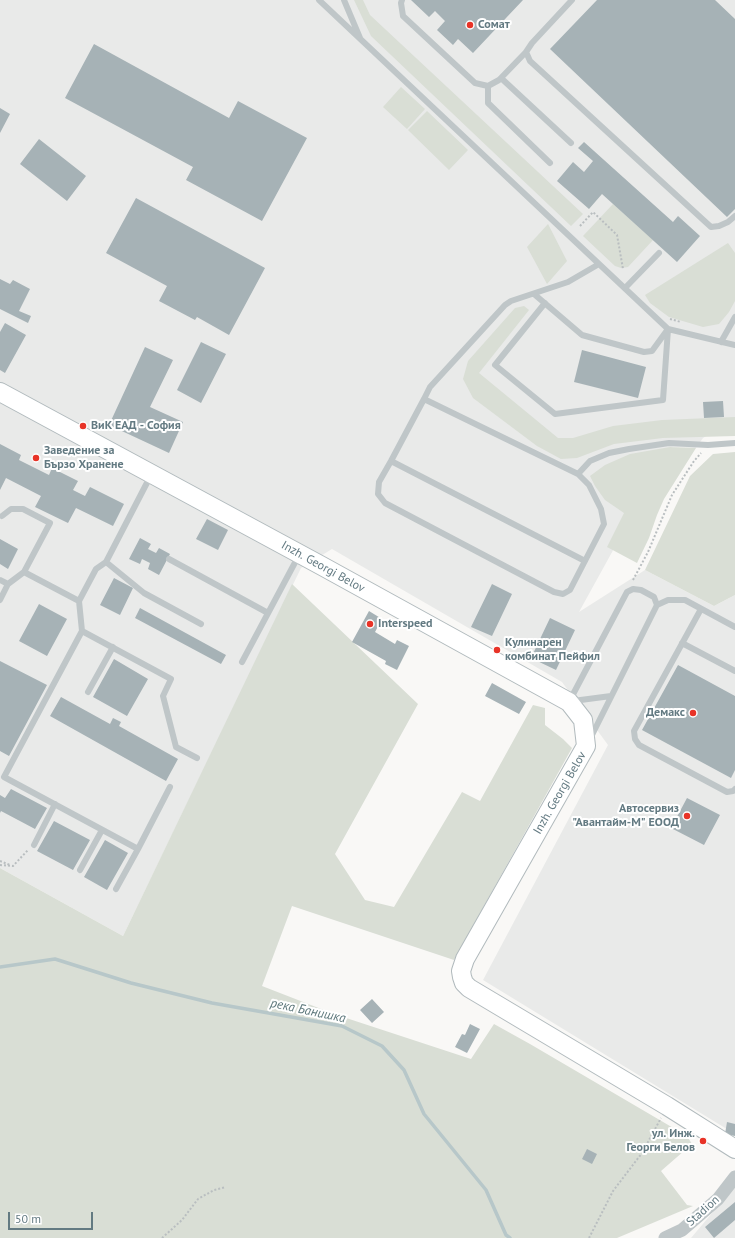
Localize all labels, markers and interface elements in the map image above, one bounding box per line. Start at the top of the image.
place label: Сомат [478,18,510,32]
marker: Сомат [465,20,475,30]
place label: ВиК ЕАД - София [91,419,181,433]
marker: ВиК ЕАД - София [78,421,88,431]
place label: Заведение за Бързо Хранене [44,444,124,472]
marker: Заведение за Бързо Хранене [31,453,41,463]
street label: Inzh. Georgi Belov [279,538,367,596]
place label: Interspeed [378,617,433,631]
marker: Interspeed [365,619,375,629]
place label: Кулинарен комбинат Пейфил [505,636,600,664]
marker: Кулинарен комбинат Пейфил [492,645,502,655]
place label: Демакс [646,706,685,720]
marker: Демакс [688,708,698,718]
street label: Inzh. Georgi Belov [530,749,590,837]
place label: Автосервиз "Авантайм-М" ЕООД [572,802,679,830]
marker: Автосервиз "Авантайм-М" ЕООД [682,811,692,821]
water label: река Банишка [269,995,347,1027]
place label: ул. Инж. Георги Белов [626,1127,695,1155]
marker: ул. Инж. Георги Белов [698,1136,708,1146]
street label: Stadion [684,1193,722,1229]
scale bar [10,1204,95,1230]
text: 50 m [15,1211,41,1226]

